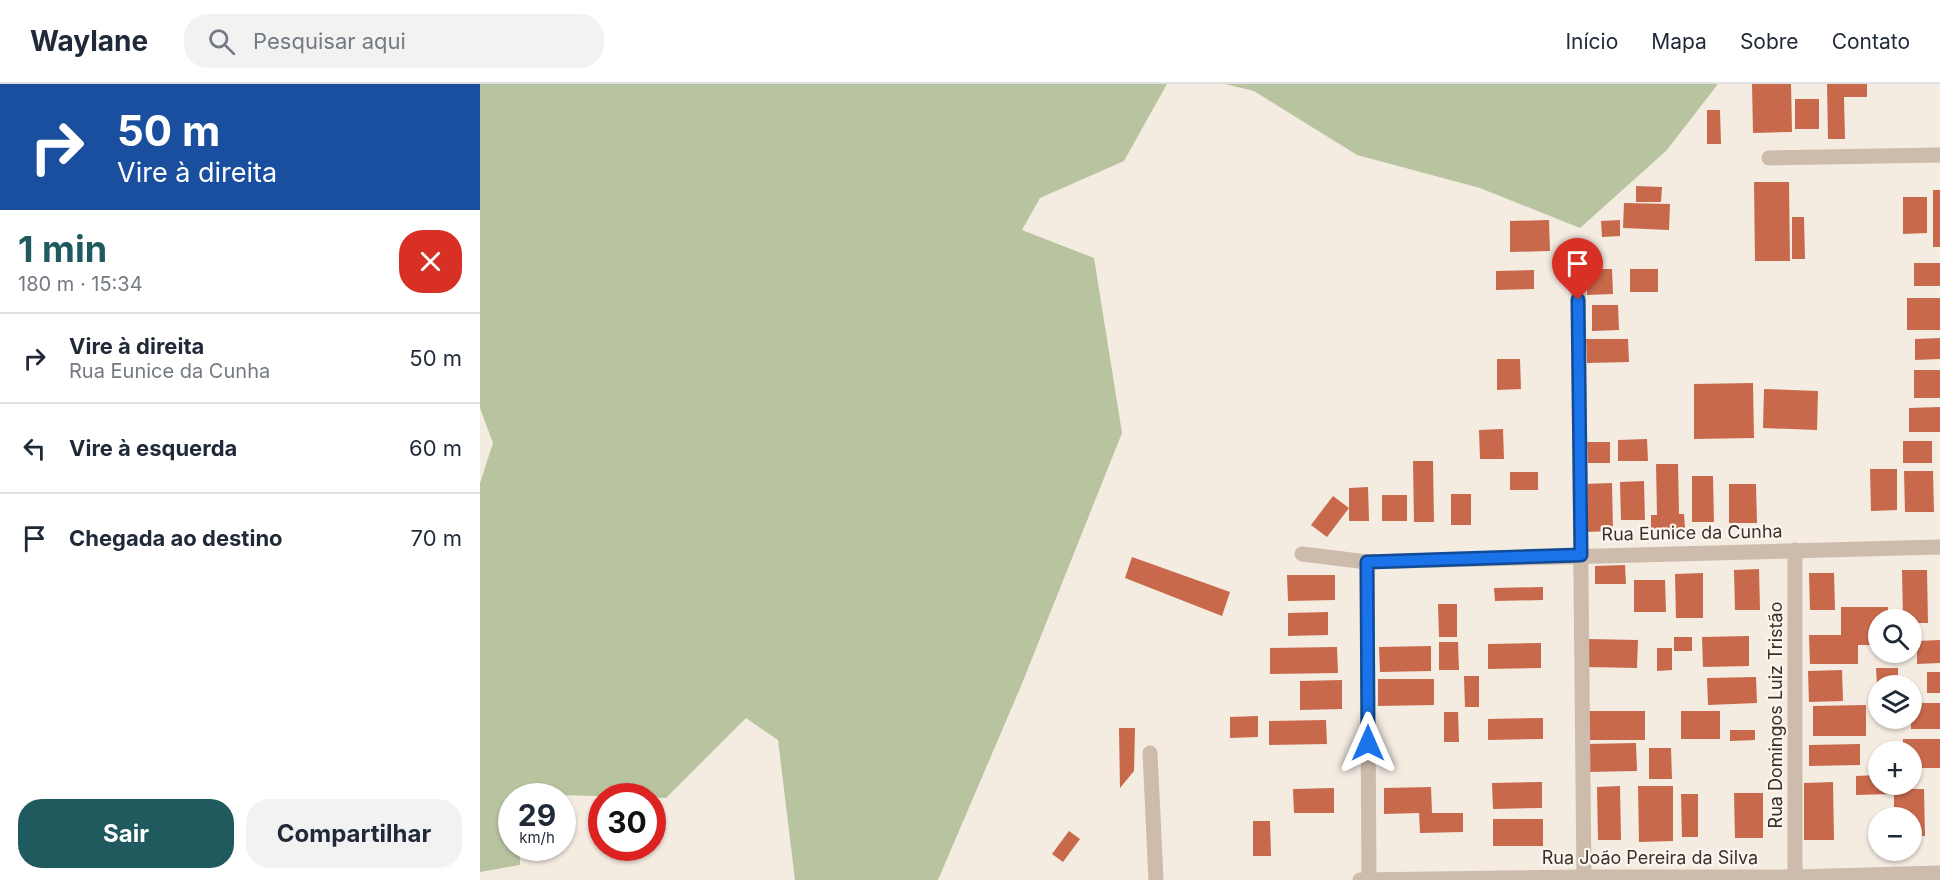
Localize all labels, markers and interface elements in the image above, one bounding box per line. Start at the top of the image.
search box [184,14,604,68]
text: Waylane [30,24,148,58]
icon: search [205,25,238,58]
text: Pesquisar aqui [253,28,406,54]
text: Início [1565,29,1618,54]
text: Mapa [1651,29,1707,54]
text: Sobre [1740,29,1799,54]
text: Contato [1832,29,1910,54]
text: 50 m [117,105,220,156]
icon: right [18,108,96,186]
text: Vire à direita [117,156,277,189]
text: 1 min [18,227,107,271]
button: close [399,230,462,293]
pin [1552,238,1603,300]
icon: arrive [1561,247,1594,280]
text: 180 m · 15:34 [18,272,143,296]
text: Vire à direita [69,333,204,359]
icon: right [18,342,51,375]
text: 50 m [409,345,462,371]
text: Rua Eunice da Cunha [69,359,270,383]
icon: left [18,432,51,465]
text: Vire à esquerda [69,435,237,461]
text: 60 m [409,435,462,461]
street label: Rua Eunice da Cunha [1601,520,1783,545]
icon: arrive [18,522,51,555]
text: Chegada ao destino [69,525,283,551]
text: 70 m [411,525,462,551]
street label: Rua Domingos Luiz Tristão [1765,602,1786,828]
map controls [1868,609,1922,861]
button: search [1868,609,1922,663]
button: layers [1868,675,1922,729]
position arrow [1336,711,1400,775]
button: + [1868,741,1922,795]
speed limit sign: 30 [588,783,666,861]
text: 29 [518,797,556,833]
button: Sair [18,799,234,868]
button: Compartilhar [246,799,462,868]
button: − [1868,807,1922,861]
text: km/h [519,828,555,847]
street label: Rua João Pereira da Silva [1542,847,1758,868]

